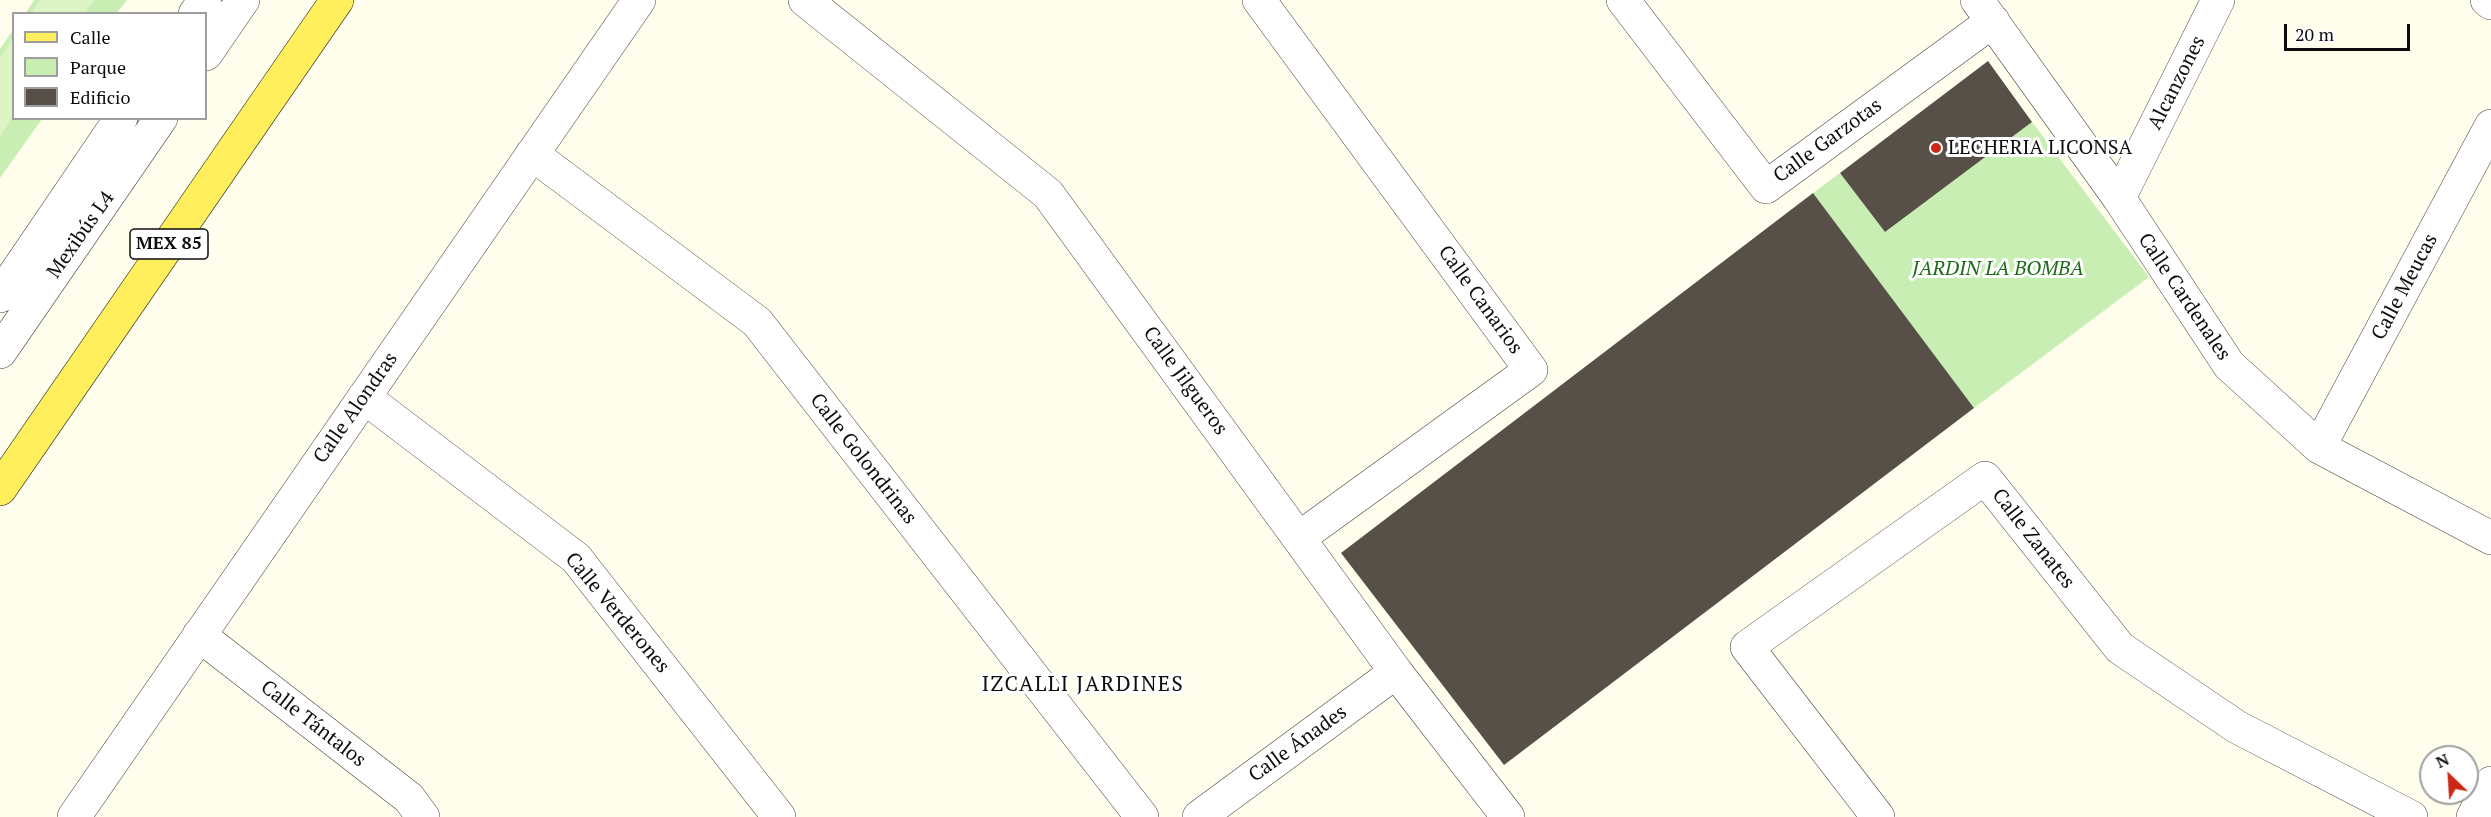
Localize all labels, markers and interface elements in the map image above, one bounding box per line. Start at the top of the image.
legend [12,12,207,120]
scale bar [2287,12,2413,50]
text: 20 m [2295,22,2334,46]
text: Calle [70,25,111,49]
street label: Alcanzones [2143,32,2211,134]
text: Parque [70,55,126,79]
text: Edificio [70,85,130,109]
street label: Calle Garzotas [1769,94,1887,188]
place label: LECHERIA LICONSA [1948,136,2132,160]
marker: LECHERIA LICONSA [1929,141,1943,155]
street label: Mexibús L4 [42,187,120,283]
road number: MEX 85 [130,229,208,259]
street label: Calle Cardenales [2133,229,2235,365]
street label: Calle Meucas [2367,230,2443,344]
street label: Calle Canarios [1433,241,1527,359]
park label: JARDIN LA BOMBA [1912,257,2084,281]
street label: Calle Jilgueros [1138,322,1232,440]
street label: Calle Alondras [309,348,403,468]
street label: Calle Golondrinas [805,389,921,529]
street label: Calle Zanates [1986,484,2080,594]
street label: Calle Verderones [560,548,674,678]
district label: IZCALLI JARDINES [982,672,1184,698]
street label: Calle Tántalos [256,676,370,772]
street label: Calle Ánades [1244,700,1352,788]
north arrow [2419,745,2479,805]
text: N [2432,748,2452,773]

